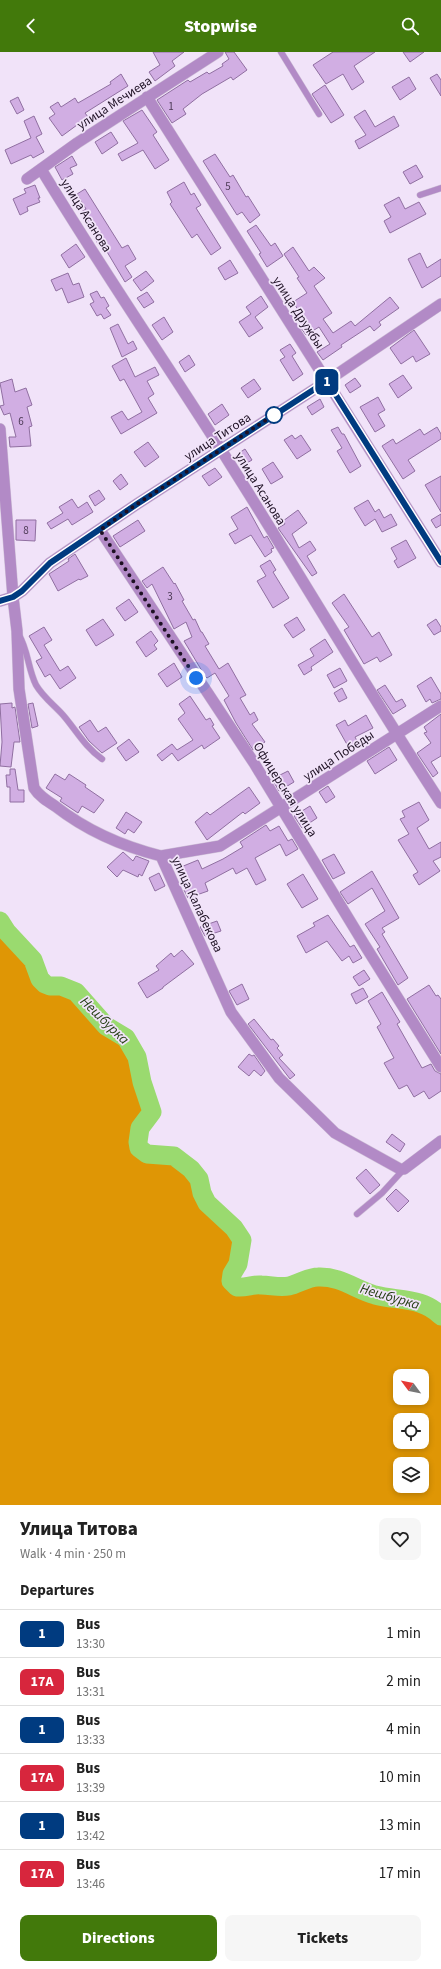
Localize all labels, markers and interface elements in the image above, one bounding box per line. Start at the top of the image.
text: Stopwise [184,14,257,39]
icon: back [20,15,42,37]
icon: search [399,15,421,37]
street label: улица Мечиева [74,72,156,134]
house number: 1 [168,99,174,114]
street label: улица Асанова [56,175,116,256]
house number: 5 [225,179,231,194]
street label: улица Дружбы [268,273,328,352]
line badge: 1 [314,369,340,395]
text: 1 [323,372,331,392]
unlabelled marker [265,406,283,424]
street label: улица Титова [181,408,254,465]
house number: 6 [18,414,24,429]
street label: улица Асанова [230,448,290,529]
house number: 8 [23,523,29,538]
house number: 3 [167,589,173,604]
your location [186,668,206,688]
street label: улица Победы [300,726,378,786]
street label: Офицерская улица [249,739,322,840]
street label: улица Калабекова [167,853,227,955]
water label: Нешбурка [75,992,134,1050]
water label: Нешбурка [358,1279,422,1315]
north arrow [393,1369,429,1405]
map controls [393,1369,429,1493]
button: locate [393,1413,429,1449]
button: layers [393,1457,429,1493]
text: Улица Титова [20,1516,138,1543]
button: heart [379,1518,421,1560]
text: Walk · 4 min · 250 m [20,1545,126,1563]
text: Departures [20,1580,94,1601]
text: Bus [76,1614,100,1635]
text: 1 min [386,1623,421,1644]
text: 1 [38,1624,46,1644]
text: 13:30 [76,1635,105,1653]
text: Bus [76,1662,100,1683]
text: 2 min [386,1671,421,1692]
text: 17А [31,1672,53,1692]
text: 13:31 [76,1683,105,1701]
text: Bus [76,1710,100,1731]
text: 4 min [386,1719,421,1740]
text: 1 [38,1720,46,1740]
text: 13:33 [76,1731,105,1749]
text: Bus [76,1758,100,1779]
text: 10 min [379,1767,421,1788]
text: 17А [31,1768,53,1788]
text: 13:39 [76,1779,105,1797]
text: Bus [76,1806,100,1827]
text: 13 min [379,1815,421,1836]
text: 1 [38,1816,46,1836]
text: 13:42 [76,1827,105,1845]
text: Bus [76,1854,100,1875]
text: 17 min [379,1863,421,1884]
text: 17А [31,1864,53,1884]
text: 13:46 [76,1875,105,1893]
button: Directions [20,1915,217,1961]
button: Tickets [225,1915,421,1961]

